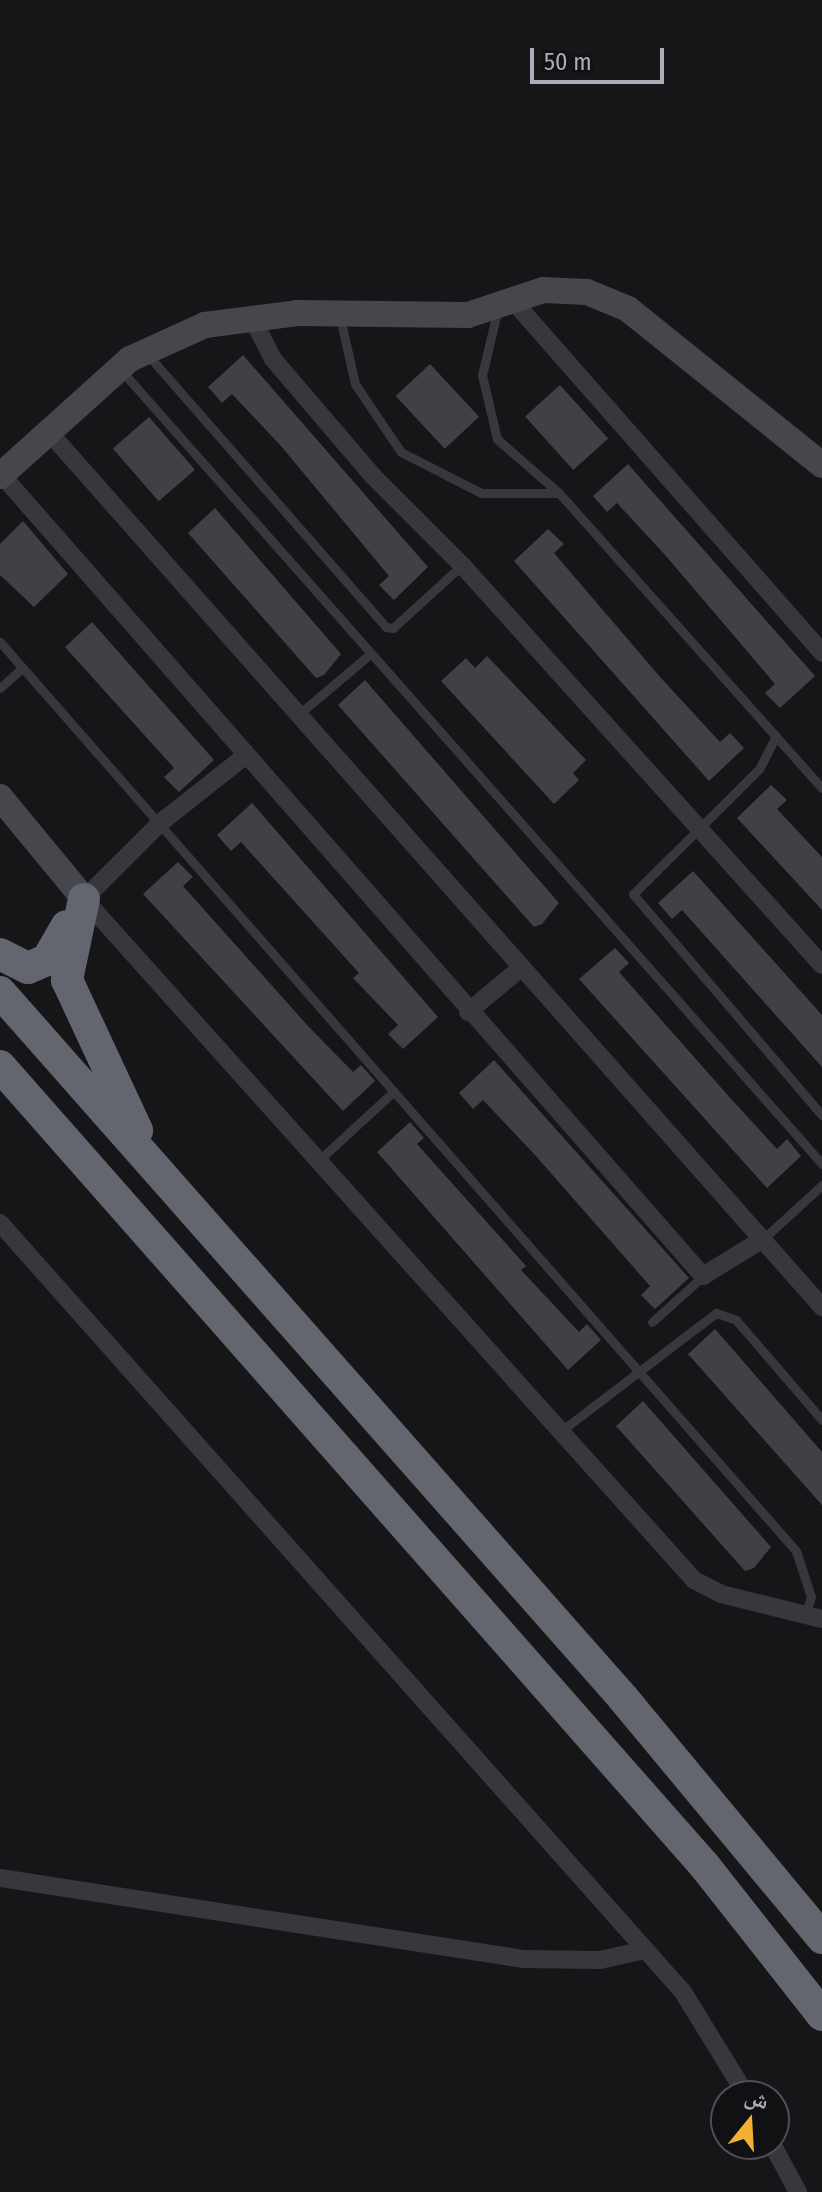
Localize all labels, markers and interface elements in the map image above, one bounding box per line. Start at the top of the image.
scale bar [534,32,668,82]
text: 50 m [544,48,592,76]
north arrow [710,2080,790,2160]
text: ش [742,2082,772,2115]

